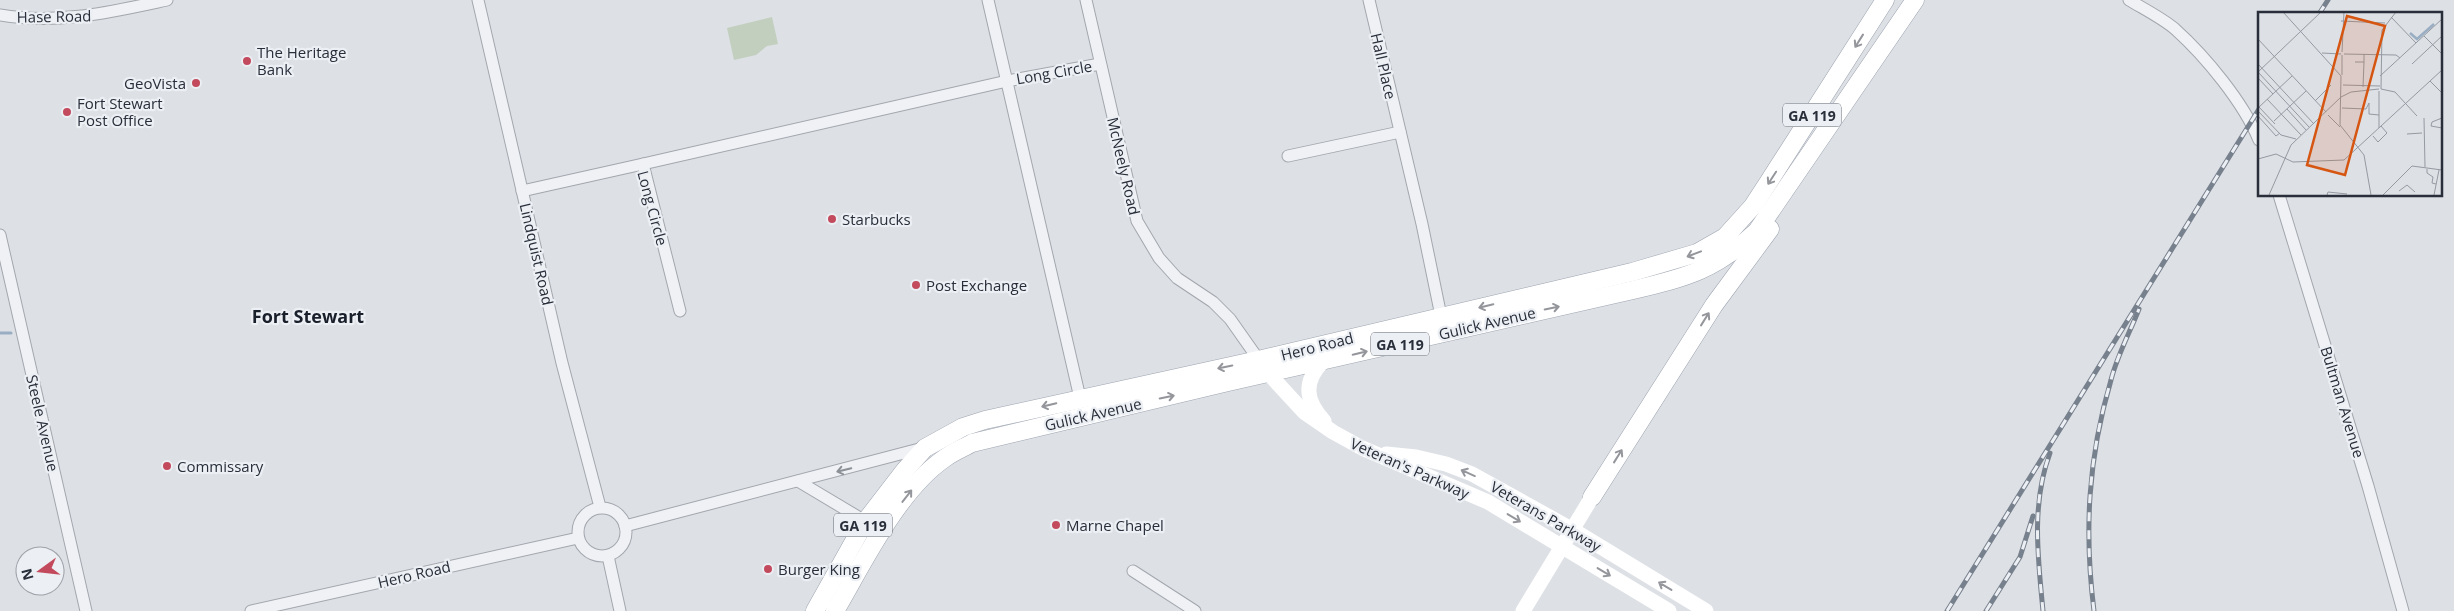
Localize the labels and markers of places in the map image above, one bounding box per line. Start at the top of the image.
place label: The Heritage Bank [257,42,346,79]
marker: The Heritage Bank [241,55,253,67]
place label: GeoVista [124,73,186,93]
marker: GeoVista [190,77,202,89]
place label: Fort Stewart Post Office [77,93,163,130]
marker: Fort Stewart Post Office [61,106,73,118]
place label: Starbucks [842,209,911,229]
marker: Starbucks [826,213,838,225]
place label: Post Exchange [926,275,1027,295]
marker: Post Exchange [910,279,922,291]
place label: Commissary [177,456,264,476]
marker: Commissary [161,460,173,472]
place label: Marne Chapel [1066,515,1164,535]
marker: Marne Chapel [1050,519,1062,531]
place label: Burger King [778,559,860,579]
marker: Burger King [762,563,774,575]

